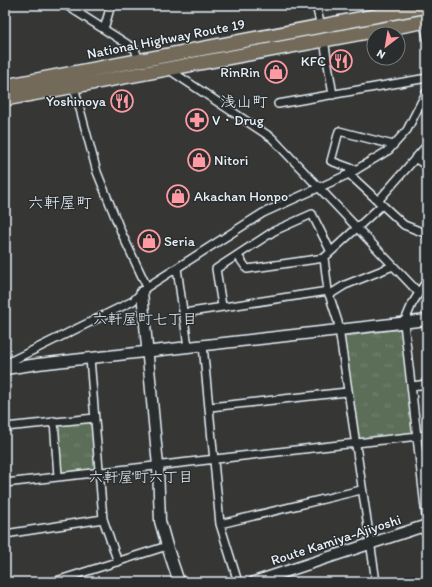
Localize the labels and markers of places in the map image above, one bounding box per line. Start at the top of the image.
restaurant icon: KFC [328,48,354,74]
place label: KFC [301,53,326,70]
shop icon: RinRin [263,59,289,85]
place label: RinRin [220,64,261,81]
restaurant icon: Yoshinoya [109,88,135,114]
place label: Yoshinoya [46,93,107,110]
pharmacy icon: V・Drug [184,107,210,133]
place label: V・Drug [212,112,265,129]
shop icon: Nitori [186,147,212,173]
place label: Nitori [214,152,248,169]
shop icon: Akachan Honpo [165,183,191,209]
place label: Akachan Honpo [194,188,288,205]
shop icon: Seria [136,228,162,254]
place label: Seria [164,233,196,250]

